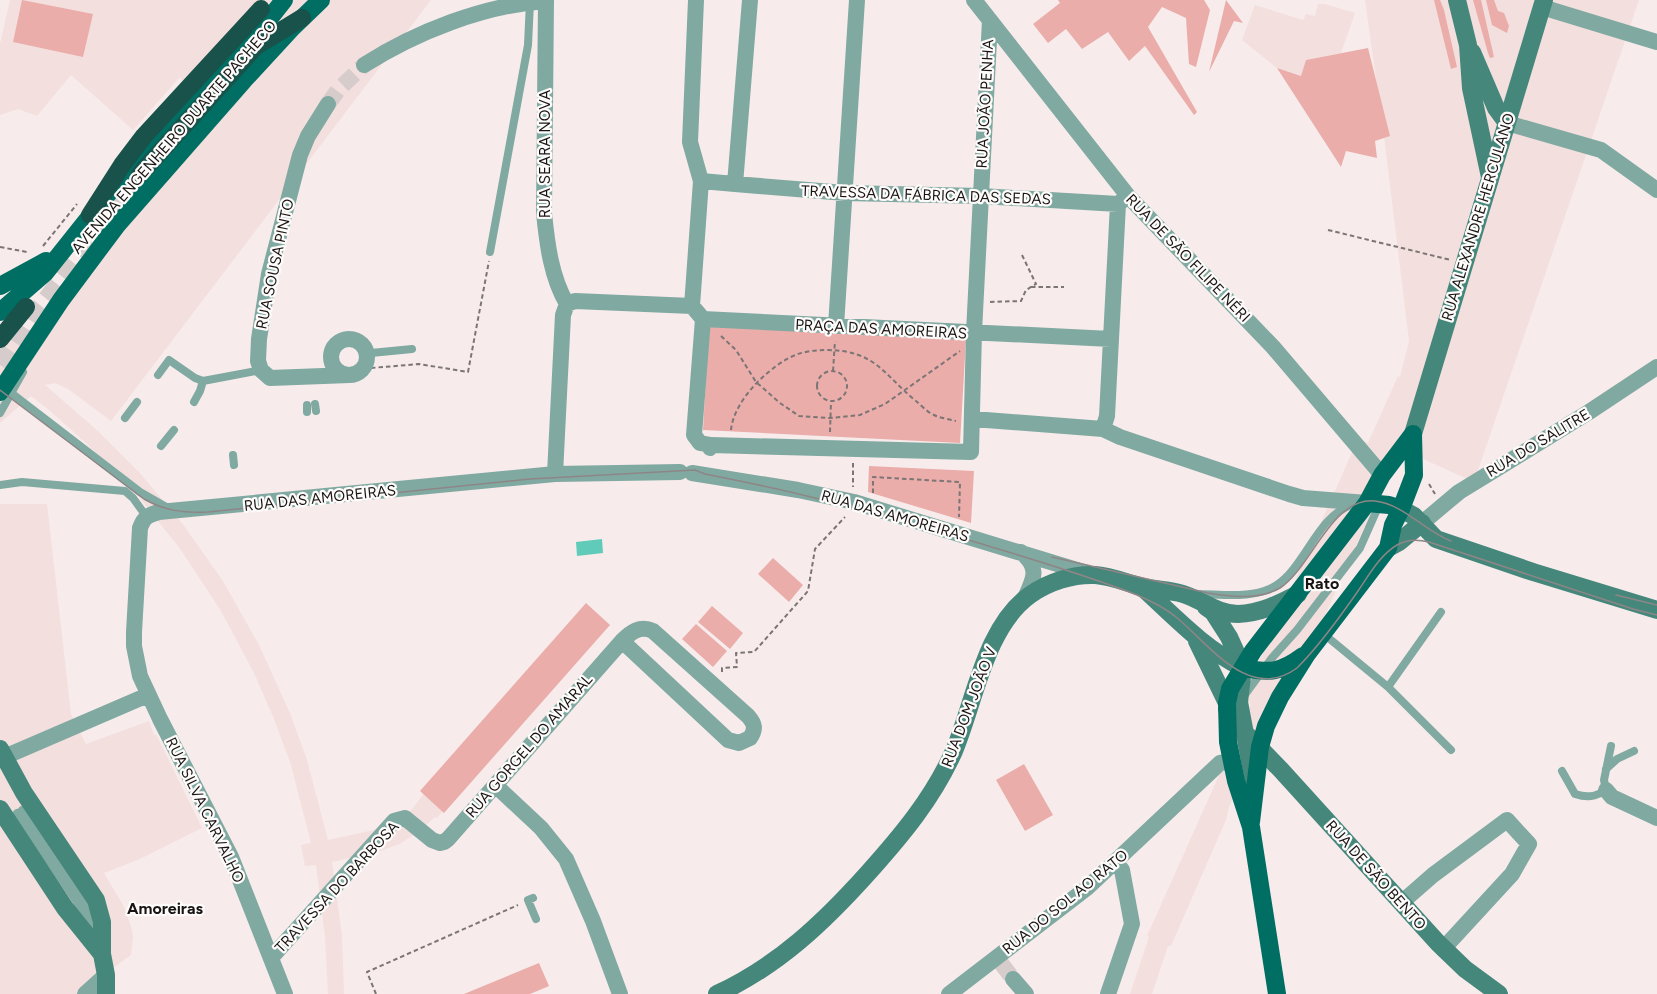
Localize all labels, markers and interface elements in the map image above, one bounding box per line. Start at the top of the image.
street label: AVENIDA ENGENHEIRO DUARTE PACHECO [68,17,280,257]
street label: RUA JOÃO PENHA [973,39,997,169]
street label: RUA SEARA NOVA [536,90,554,218]
street label: RUA ALEXANDRE HERCULANO [1438,111,1518,323]
street label: TRAVESSA DA FÁBRICA DAS SEDAS [801,182,1051,208]
street label: RUA DE SÃO FILIPE NÉRI [1122,190,1254,326]
street label: RUA SOUSA PINTO [252,197,298,331]
street label: PRAÇA DAS AMOREIRAS [795,316,967,342]
street label: RUA DO SALITRE [1483,405,1593,481]
street label: RUA DAS AMOREIRAS [243,481,397,515]
street label: RUA DAS AMOREIRAS [819,486,971,546]
district label: Rato [1305,574,1339,593]
street label: RUA DOM JOÃO V [938,644,1000,770]
street label: RUA GORGEL DO AMARAL [462,670,596,821]
street label: RUA SILVA CARVALHO [162,734,248,886]
street label: TRAVESSA DO BARBOSA [271,817,403,957]
street label: RUA DE SÃO BENTO [1322,817,1430,933]
street label: RUA DO SOL AO RATO [999,846,1131,958]
district label: Amoreiras [127,899,203,918]

